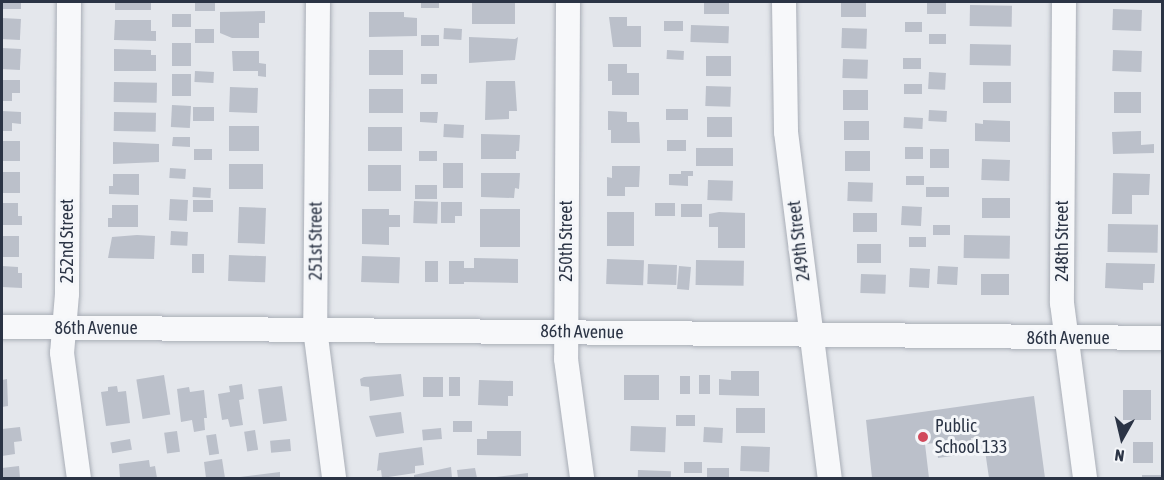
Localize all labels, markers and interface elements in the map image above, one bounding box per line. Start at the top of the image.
street label: 252nd Street [56,199,78,283]
street label: 249th Street [783,199,815,283]
street label: 250th Street [555,200,577,282]
street label: 248th Street [1051,200,1073,282]
street label: 251st Street [305,202,327,280]
street label: 86th Avenue [54,317,138,339]
street label: 86th Avenue [540,320,624,344]
street label: 86th Avenue [1026,327,1110,349]
north arrow [1092,408,1152,468]
place label: Public School 133 [935,416,1007,458]
marker: Public School 133 [916,430,930,444]
text: N [1114,446,1125,465]

